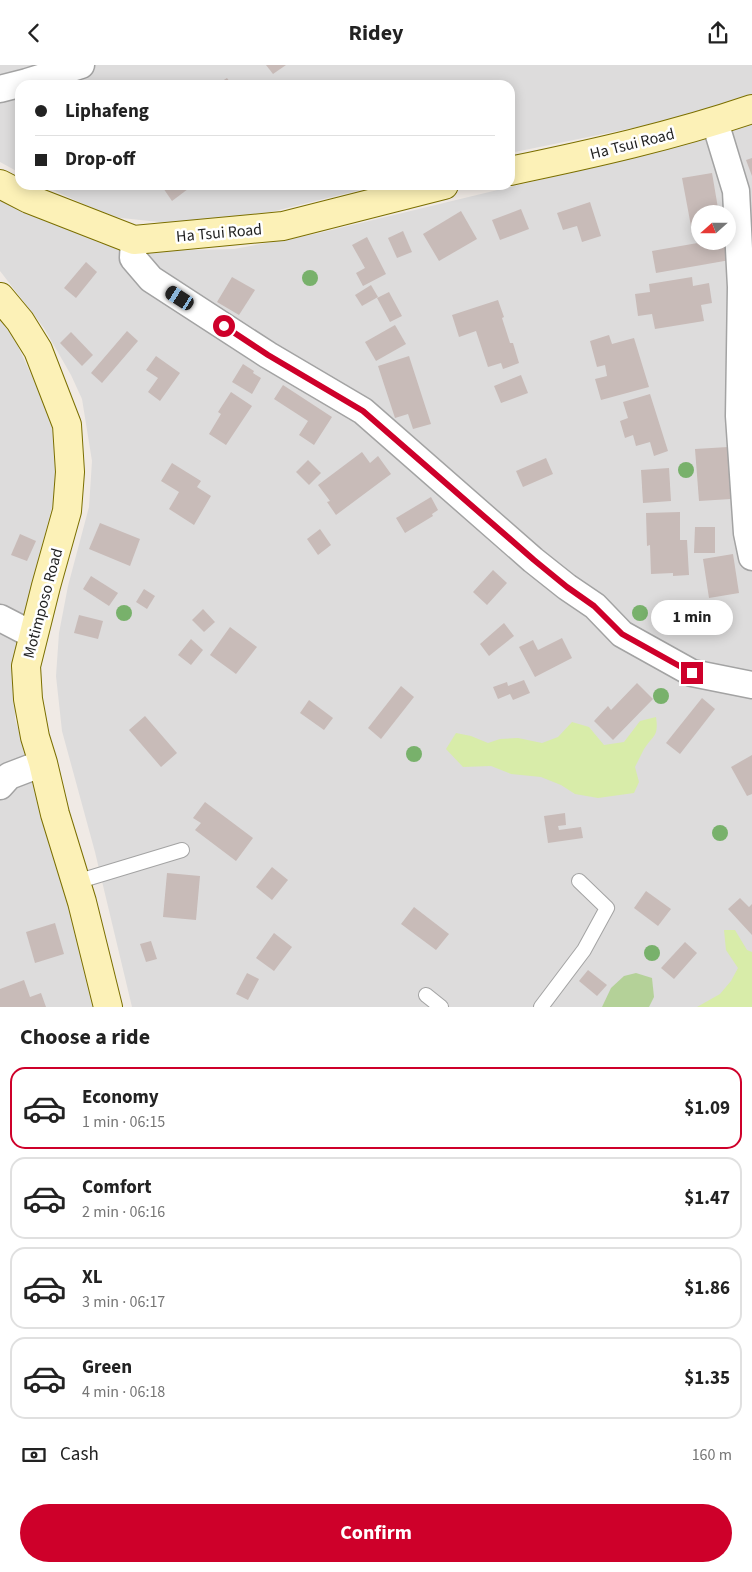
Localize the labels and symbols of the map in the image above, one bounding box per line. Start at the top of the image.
street label: Ha Tsui Road [588,123,677,165]
north arrow [691,205,736,250]
street label: Ha Tsui Road [175,218,263,248]
car [163,284,196,312]
route start [213,315,235,337]
street label: Motimposo Road [18,546,68,661]
callout: 1 min [651,601,733,635]
route end [681,662,703,684]

